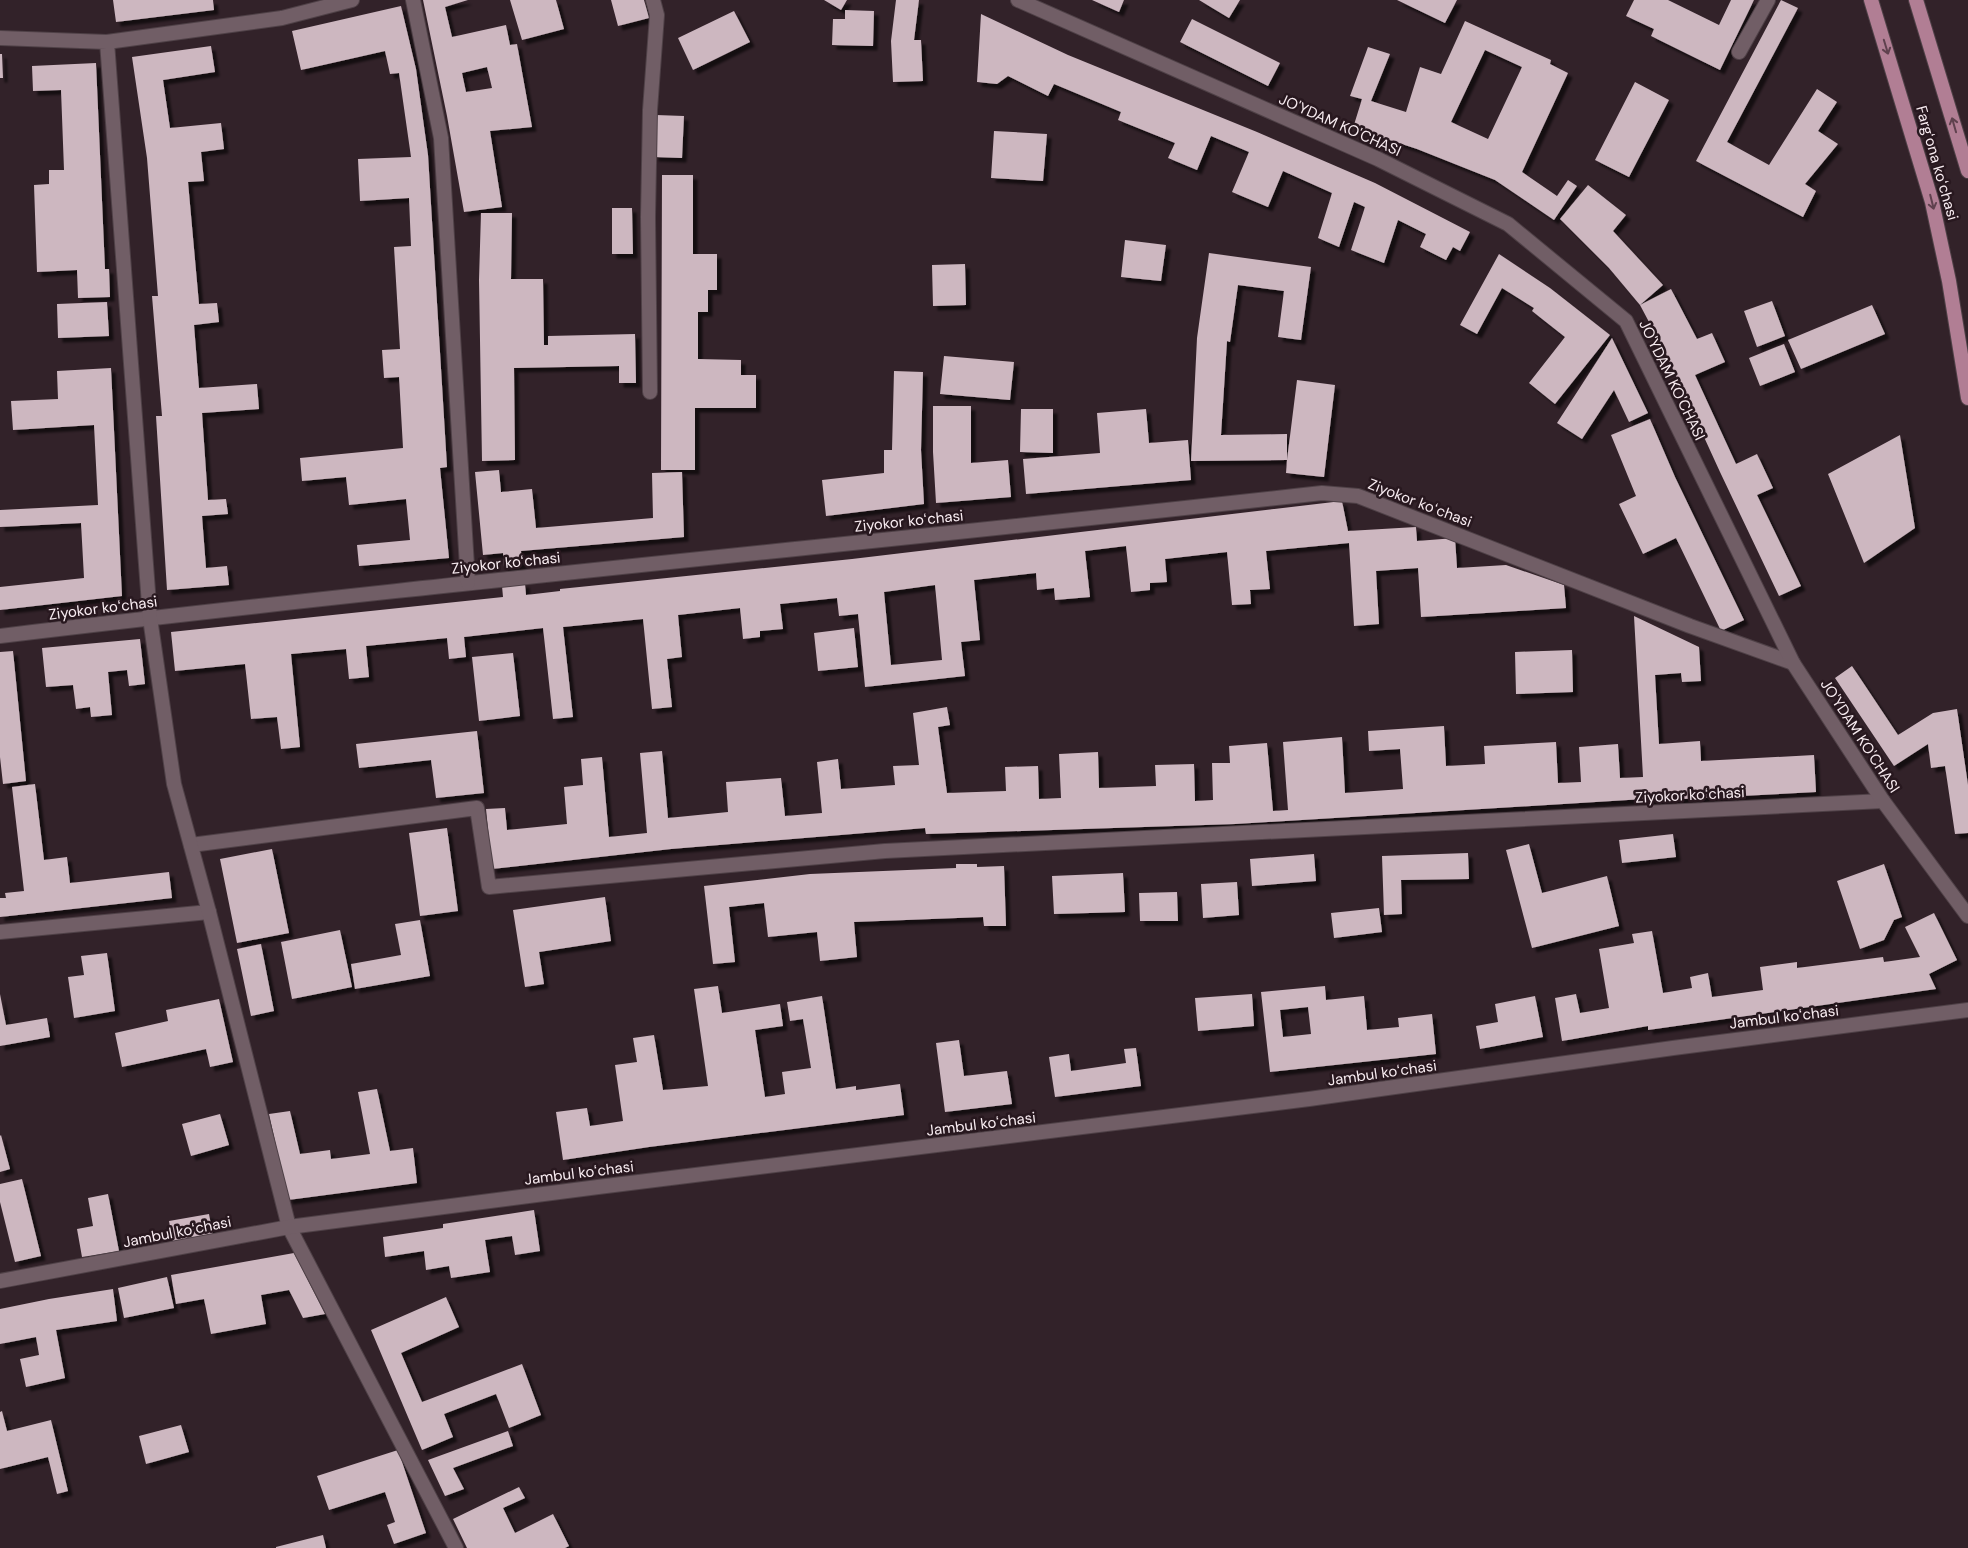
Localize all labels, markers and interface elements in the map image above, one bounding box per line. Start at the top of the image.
one-way arrow [1881,38,1891,54]
street label: JO'YDAM KO'CHASI [1276,89,1404,161]
street label: Fargʻona koʻchasi [1911,103,1963,223]
one-way arrow [1949,117,1959,133]
one-way arrow [1928,194,1937,210]
street label: JO'YDAM KO'CHASI [1634,316,1710,444]
street label: Ziyokor koʻchasi [1365,474,1475,532]
street label: Ziyokor koʻchasi [854,505,964,537]
street label: Ziyokor koʻchasi [451,547,561,579]
street label: Ziyokor koʻchasi [47,591,159,625]
street label: JO'YDAM KO'CHASI [1816,675,1904,797]
street label: Ziyokor koʻchasi [1635,782,1745,808]
street label: Jambul koʻchasi [1728,1000,1840,1034]
street label: Jambul koʻchasi [1326,1055,1438,1091]
street label: Jambul koʻchasi [925,1107,1037,1141]
street label: Jambul koʻchasi [523,1156,635,1190]
street label: Jambul koʻchasi [121,1212,233,1252]

